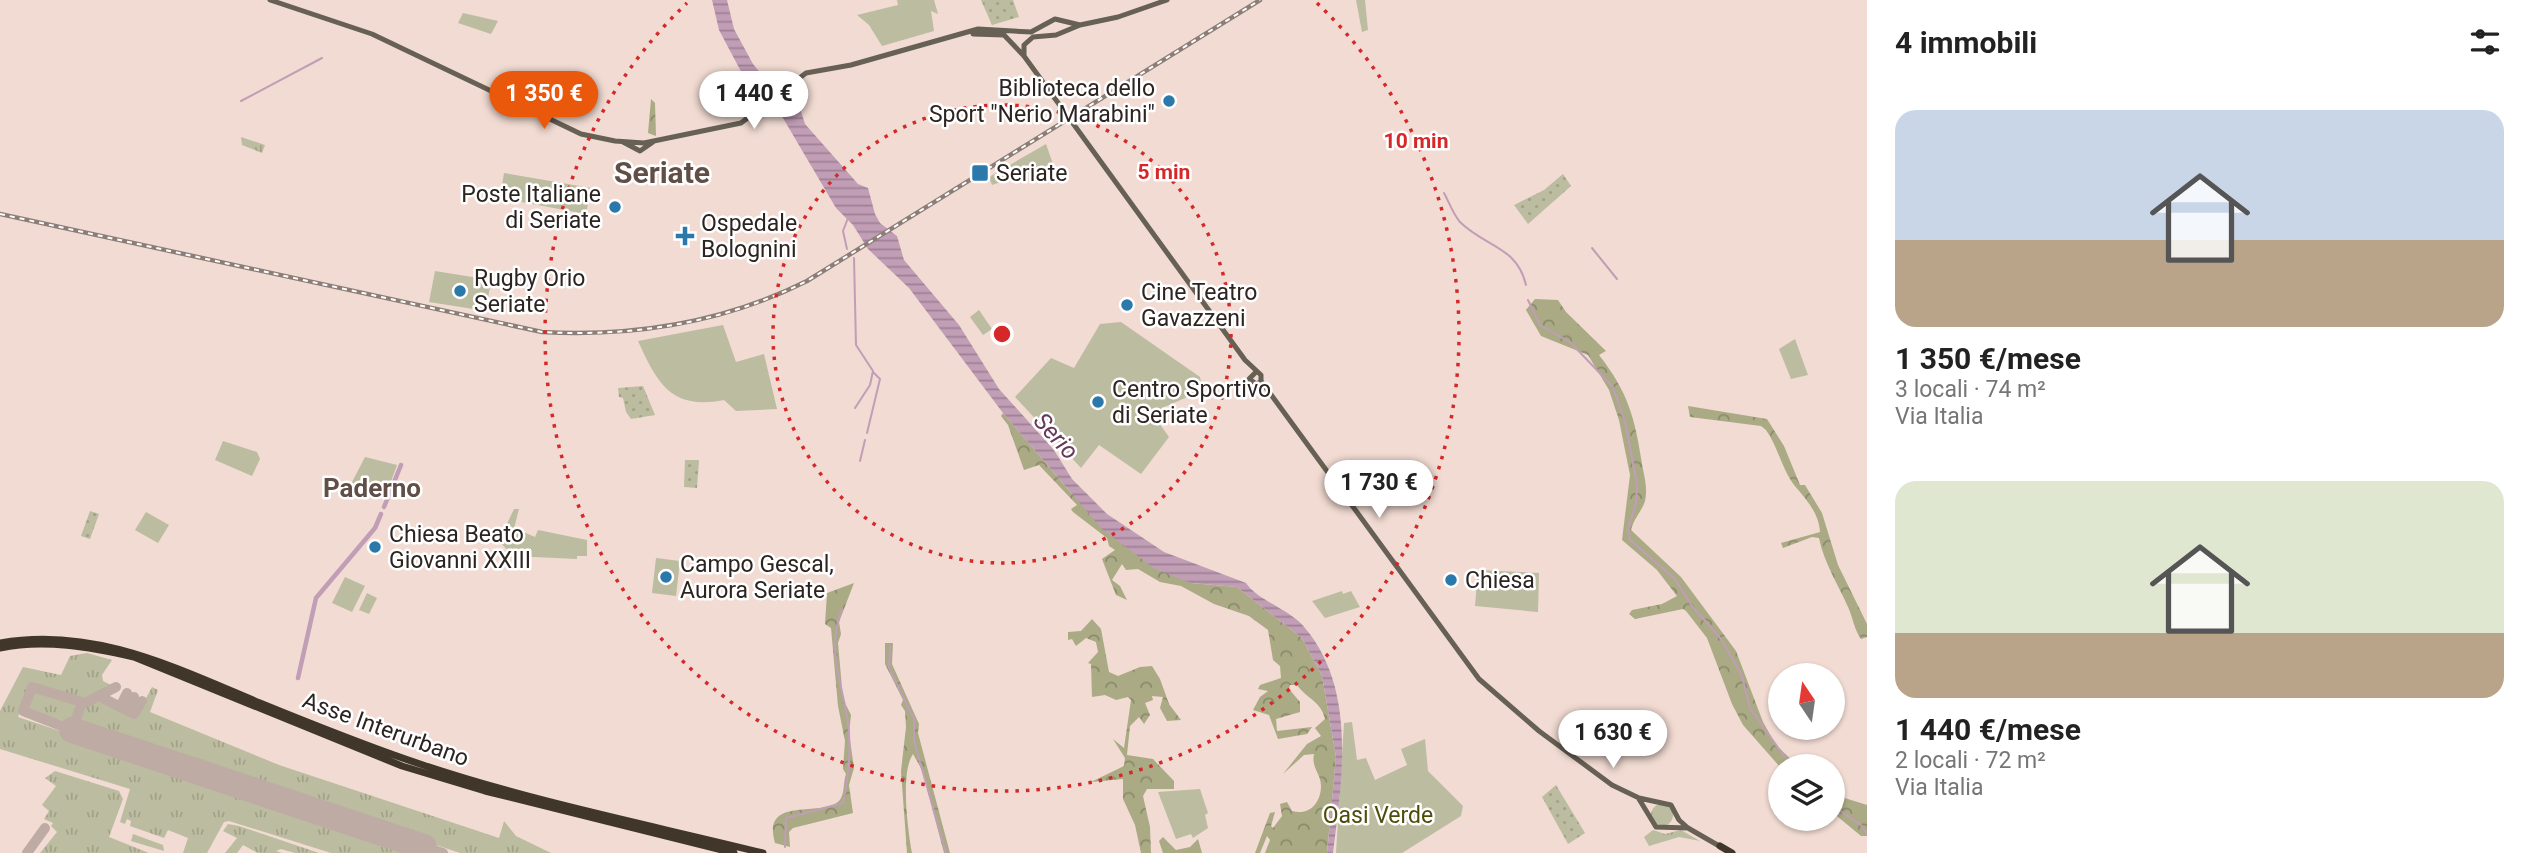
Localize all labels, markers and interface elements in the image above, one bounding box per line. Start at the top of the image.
icon: filters [2466,23,2504,61]
text: 4 immobili [1895,25,2037,60]
pin: 1 350 € [479,72,609,131]
pin: 1 440 € [689,72,819,131]
place label: Biblioteca dello Sport "Nerio Marabini" [929,75,1155,128]
text: 1 350 € [505,80,583,107]
text: 1 440 € [715,80,793,107]
marker: Biblioteca dello Sport "Nerio Marabini" [1161,93,1177,109]
text: 10 min [1384,129,1448,153]
district label: Seriate [614,155,710,190]
icon: home [2137,155,2263,281]
place label: Seriate [996,160,1067,187]
text: 5 min [1138,160,1190,184]
marker: Seriate [970,163,990,183]
place label: Poste Italiane di Seriate [461,181,601,234]
marker: Poste Italiane di Seriate [607,199,623,215]
place label: Ospedale Bolognini [701,210,797,263]
marker: Ospedale Bolognini [675,226,695,246]
place label: Rugby Orio Seriate [474,265,585,318]
place label: Cine Teatro Gavazzeni [1141,279,1257,332]
marker: Rugby Orio Seriate [452,283,468,299]
marker: Cine Teatro Gavazzeni [1119,297,1135,313]
centre of rings [990,322,1014,346]
text: 1 350 €/mese [1895,341,2081,376]
place label: Centro Sportivo di Seriate [1112,376,1271,429]
text: 3 locali · 74 m² [1895,376,2046,403]
marker: Centro Sportivo di Seriate [1090,394,1106,410]
text: Via Italia [1895,403,1983,430]
water label: Serio [1028,407,1084,465]
pin: 1 730 € [1314,461,1444,520]
text: 1 730 € [1340,469,1418,496]
district label: Paderno [323,473,421,503]
place label: Chiesa Beato Giovanni XXIII [389,521,531,574]
icon: home [2137,526,2263,652]
marker: Chiesa Beato Giovanni XXIII [367,539,383,555]
place label: Campo Gescal, Aurora Seriate [680,551,834,604]
place label: Chiesa [1465,567,1535,594]
marker: Campo Gescal, Aurora Seriate [658,569,674,585]
marker: Chiesa [1443,572,1459,588]
north arrow [1768,663,1844,740]
map controls [1768,663,1845,831]
street label: Asse Interurbano [299,687,473,772]
pin: 1 630 € [1548,710,1678,770]
text: 1 440 €/mese [1895,712,2081,747]
text: 1 630 € [1574,719,1652,746]
text: 2 locali · 72 m² [1895,747,2046,774]
button: layers [1768,754,1845,831]
text: Via Italia [1895,774,1983,801]
park label: Oasi Verde [1323,802,1433,829]

